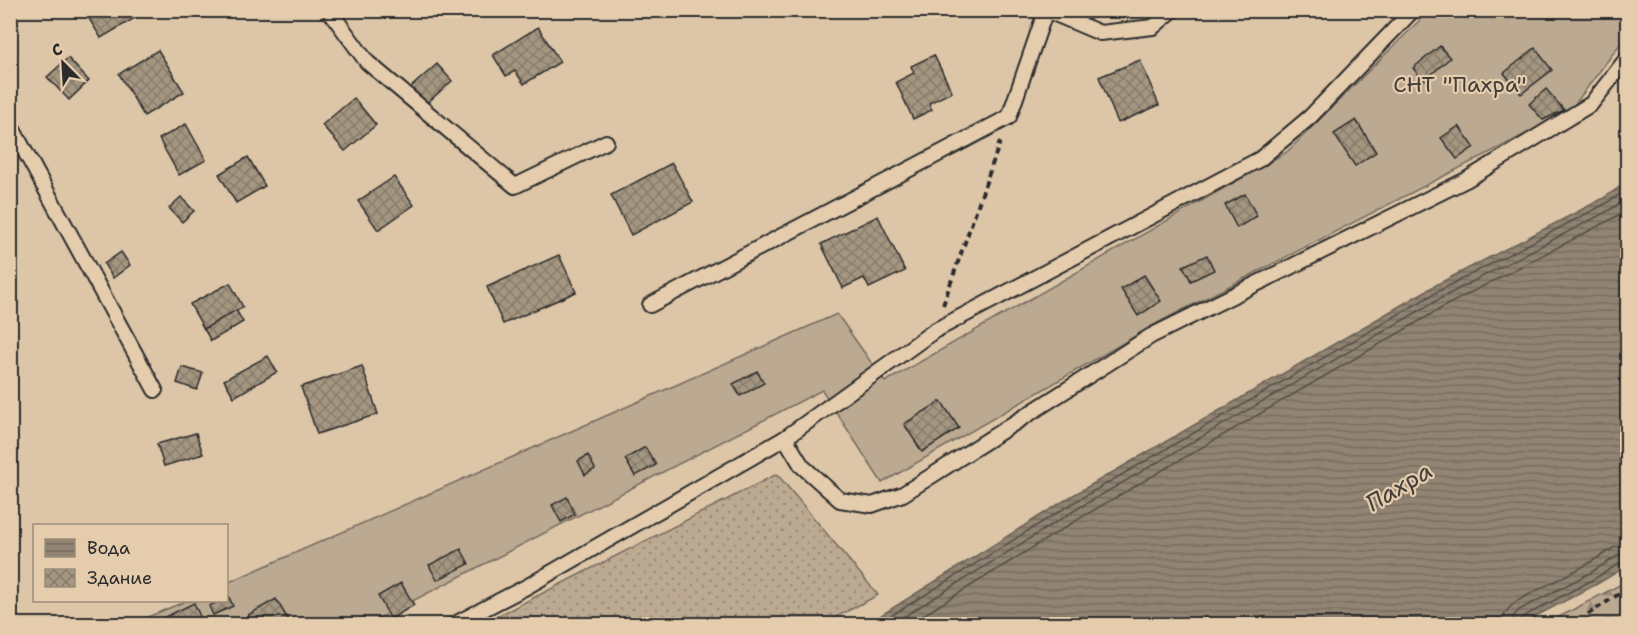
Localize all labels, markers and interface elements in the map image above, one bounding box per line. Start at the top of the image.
north arrow [33,33,93,93]
text: С [48,38,66,61]
park label: СНТ "Пахра" [1393,70,1527,99]
water label: Пахра [1360,455,1438,519]
legend [33,524,228,602]
text: Вода [87,536,130,560]
text: Здание [87,566,152,590]

